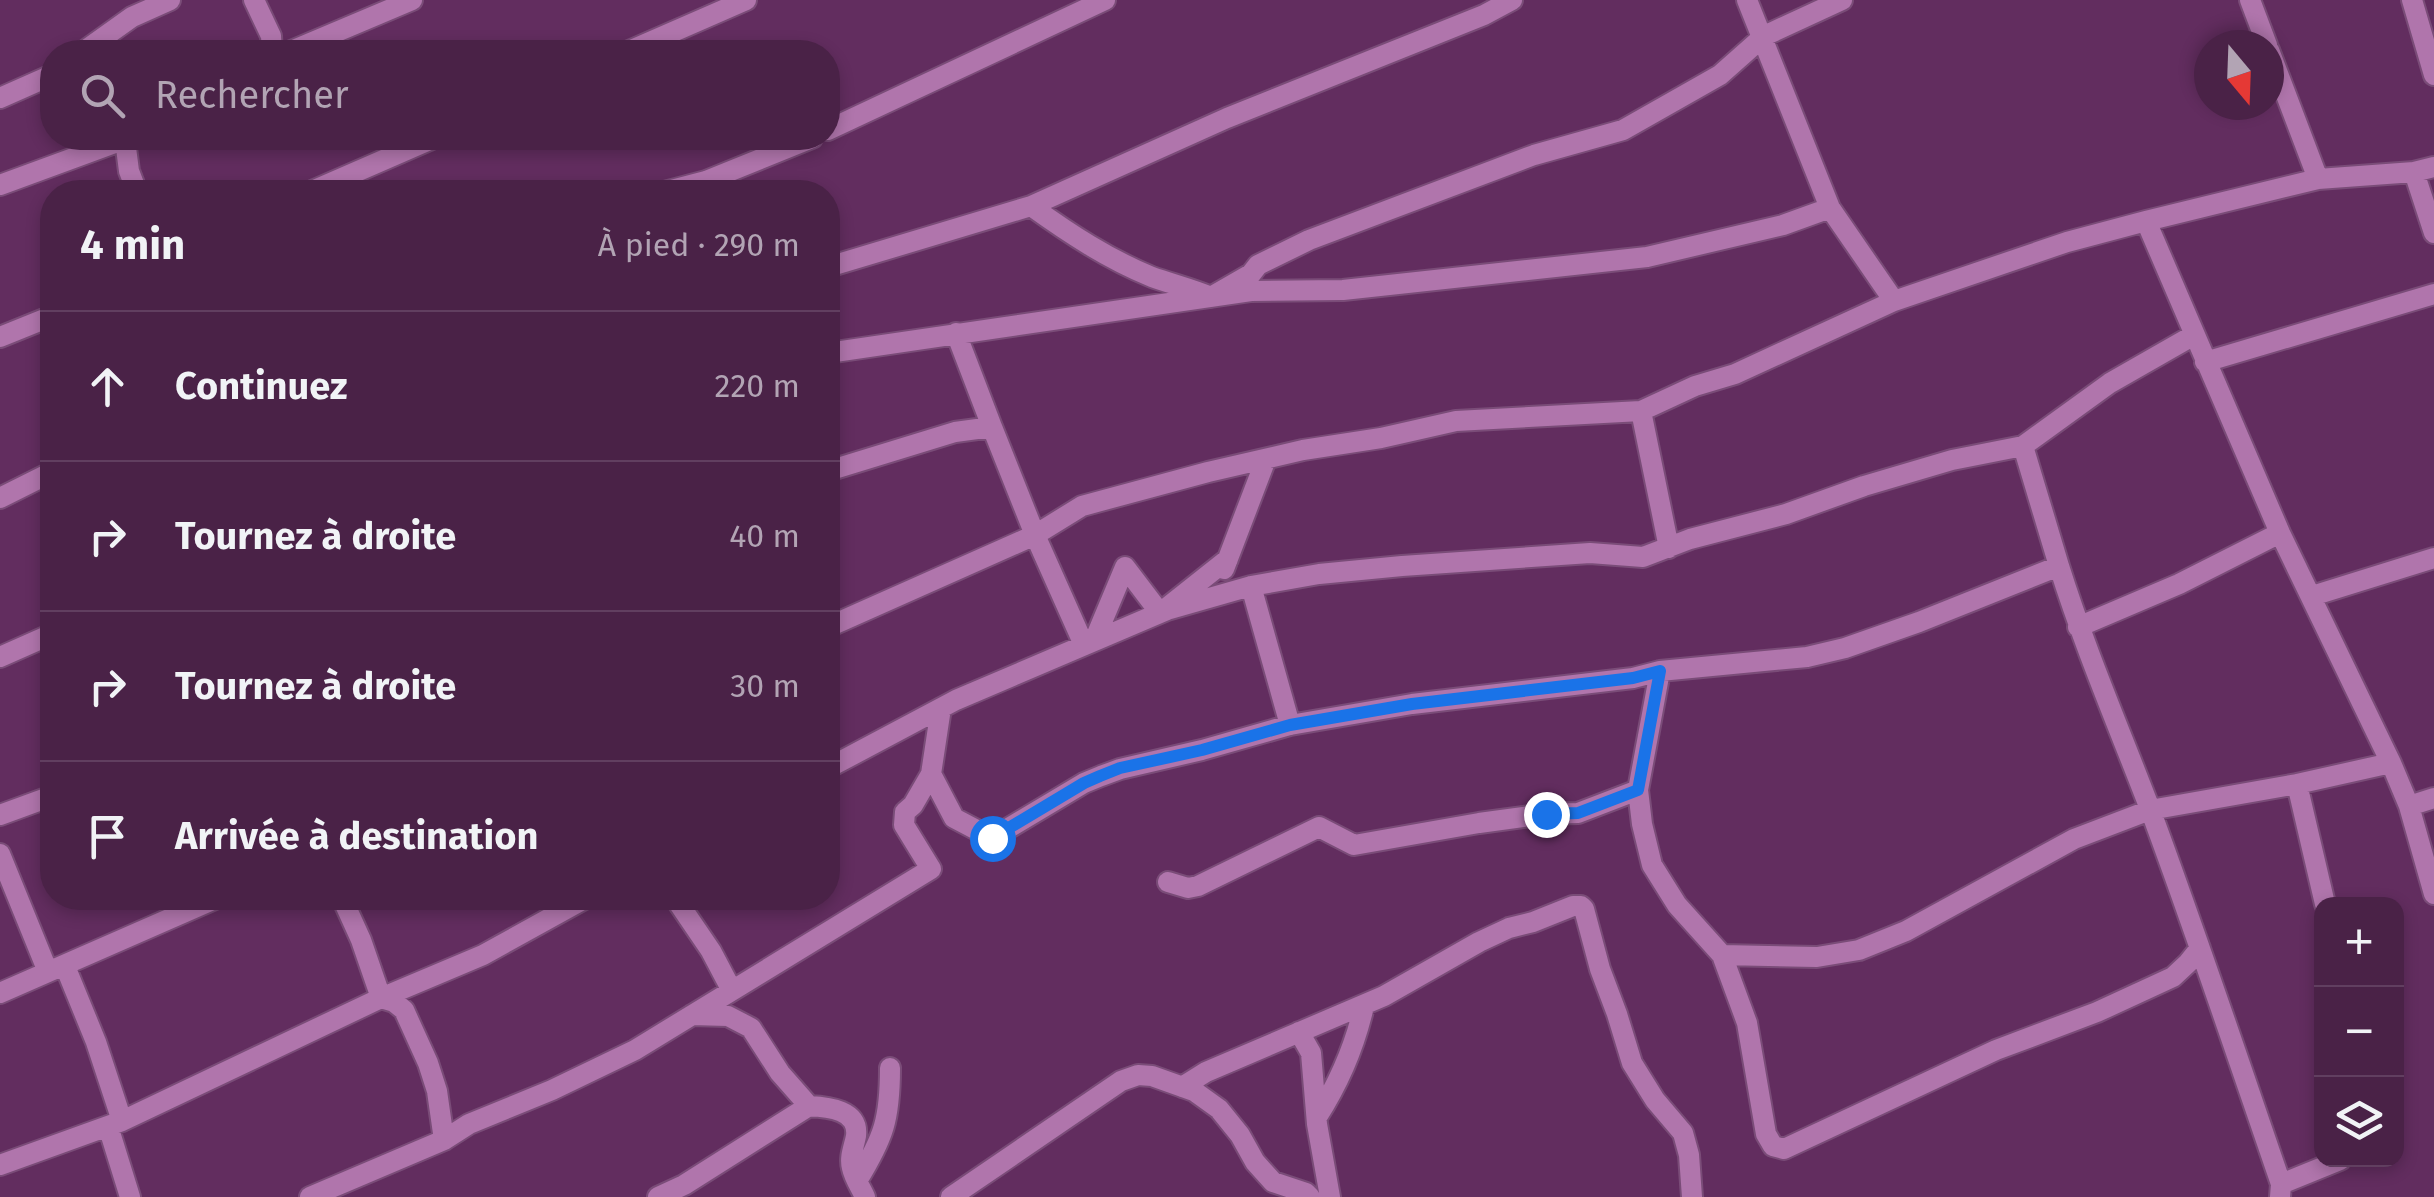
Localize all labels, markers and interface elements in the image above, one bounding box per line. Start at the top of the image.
north arrow [2194,30,2284,120]
search box [40,40,840,150]
icon: search [75,68,130,123]
text: Rechercher [155,72,349,118]
text: 4 min [80,220,185,270]
text: À pied · 290 m [598,226,800,264]
icon: ahead [80,359,135,414]
text: Continuez [175,363,347,409]
text: 220 m [715,367,800,405]
icon: right [80,509,135,564]
text: Tournez à droite [175,513,456,559]
text: 40 m [729,517,800,555]
icon: right [80,659,135,714]
text: Tournez à droite [175,663,456,709]
text: 30 m [730,667,800,705]
route end [1524,792,1570,838]
icon: arrive [80,809,135,864]
text: Arrivée à destination [175,813,538,859]
route start [970,816,1016,862]
map controls [2314,897,2404,1167]
button: + [2314,897,2404,987]
button: − [2314,987,2404,1077]
button: layers [2314,1077,2404,1167]

